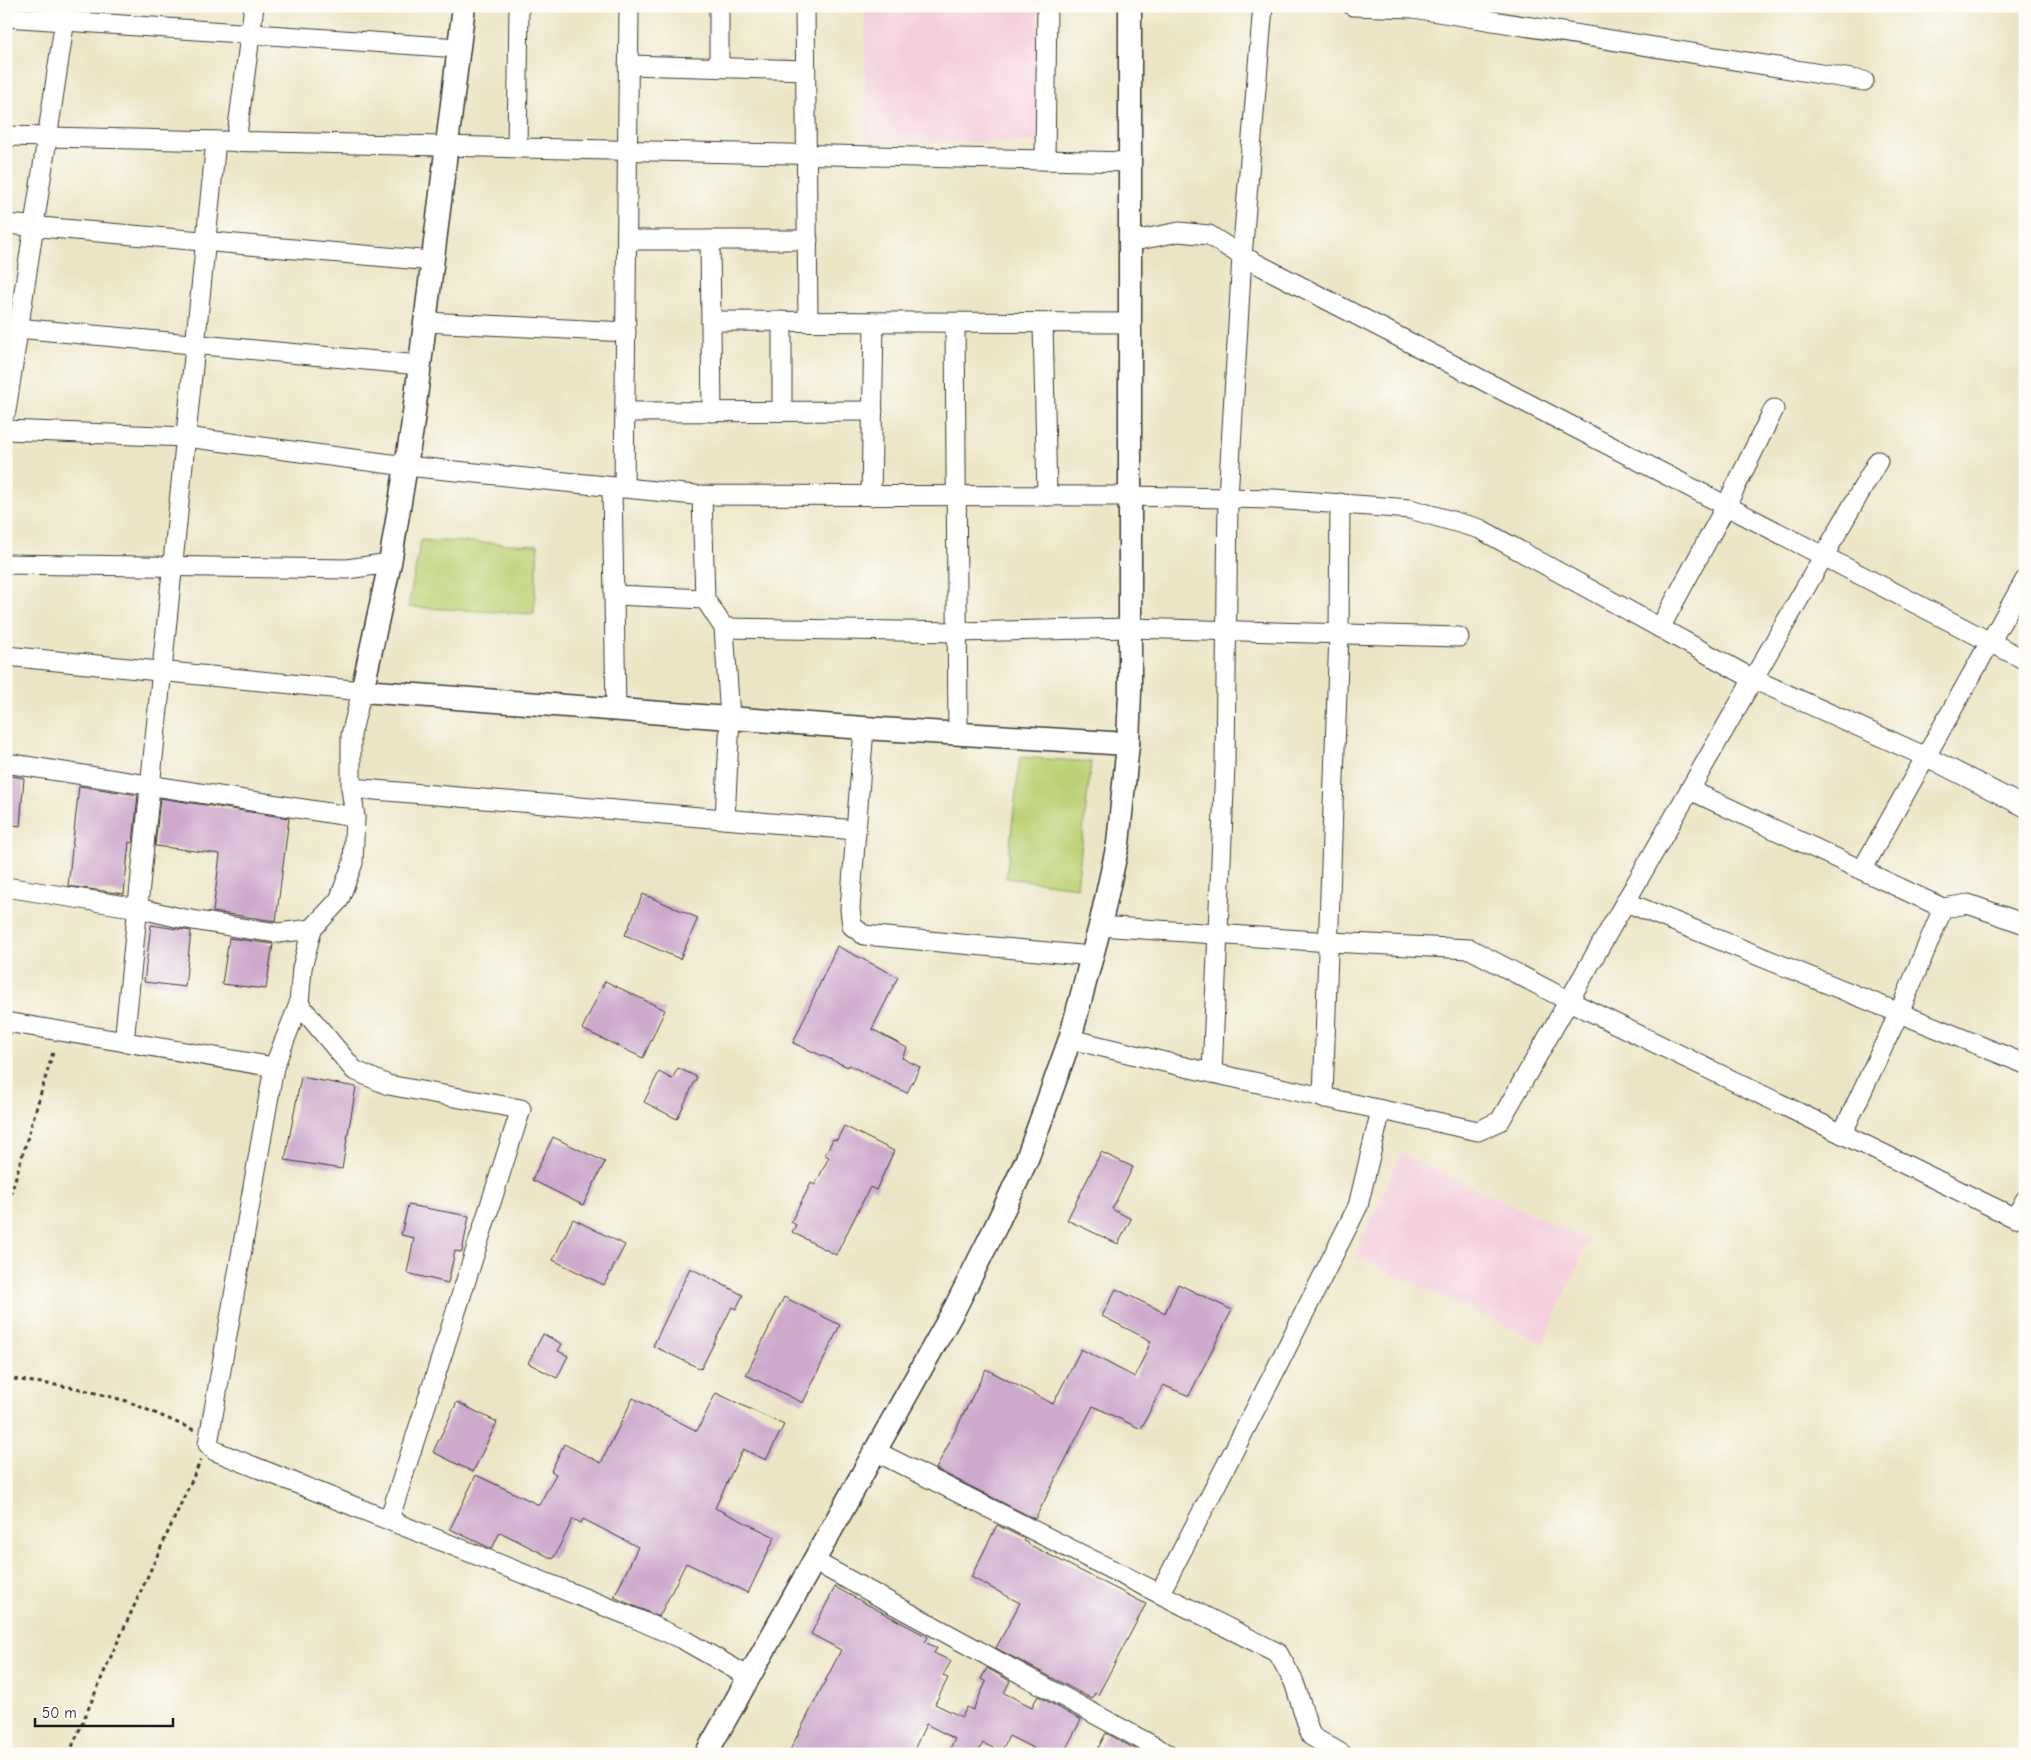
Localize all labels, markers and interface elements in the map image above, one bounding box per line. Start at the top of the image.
scale bar [35,1695,172,1727]
text: 50 m [42,1704,77,1722]

